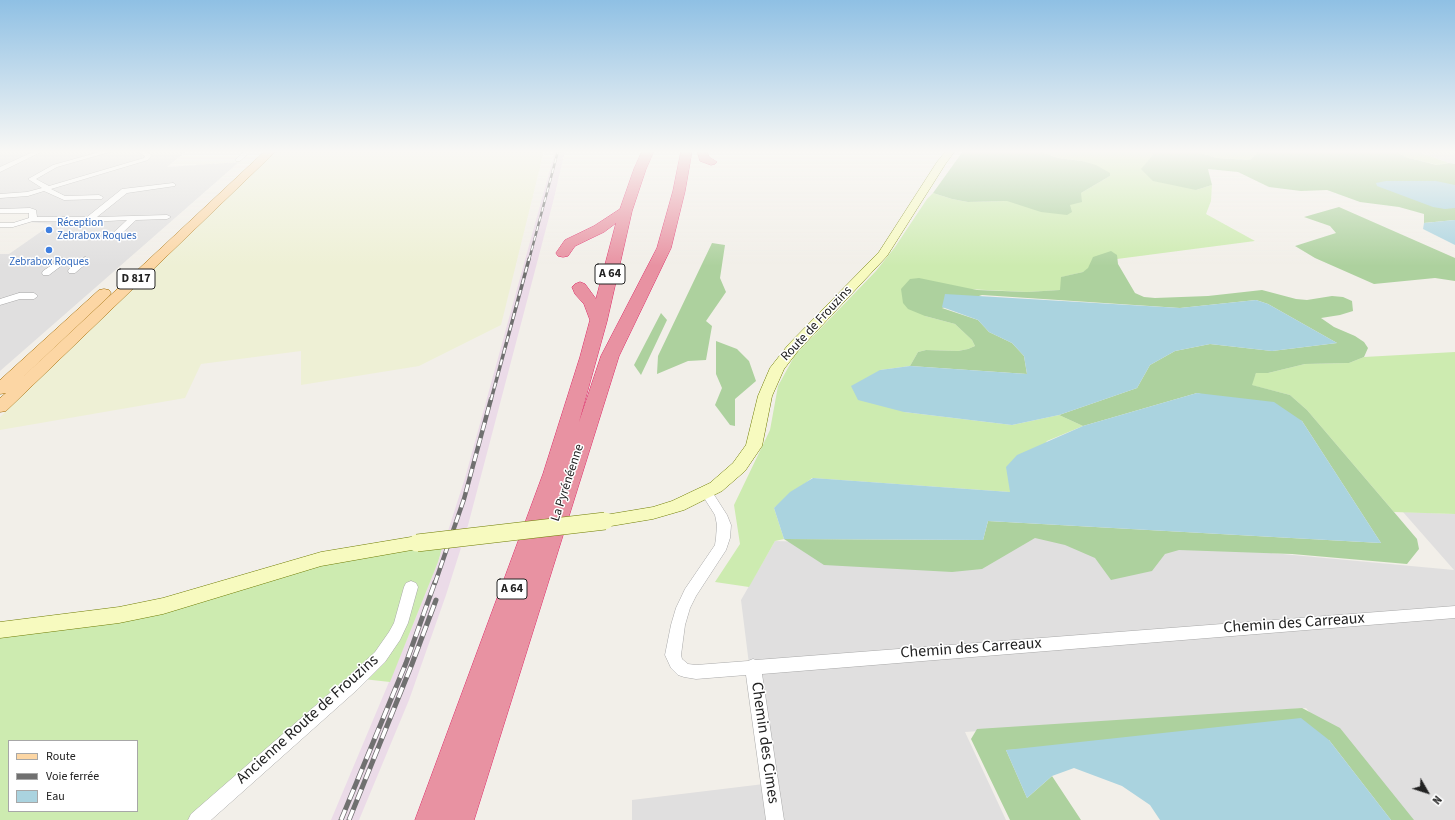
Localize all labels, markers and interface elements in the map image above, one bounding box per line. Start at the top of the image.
place label: Réception Zebrabox Roques [57,217,137,243]
marker: Réception Zebrabox Roques [44,225,54,235]
marker: Zebrabox Roques [44,245,54,255]
place label: Zebrabox Roques [9,256,89,270]
road number: A 64 [595,264,625,284]
road number: D 817 [117,269,155,289]
street label: Route de Frouzins [778,283,856,365]
street label: La Pyrénéenne [548,442,588,524]
road number: A 64 [497,579,527,599]
street label: Chemin des Carreaux [1223,609,1365,639]
street label: Chemin des Carreaux [900,634,1042,664]
street label: Ancienne Route de Frouzins [233,651,383,789]
street label: Chemin des Cimes [746,681,782,805]
legend [8,740,138,812]
text: Route [46,748,76,765]
text: Voie ferrée [46,768,99,785]
north arrow [1407,772,1447,812]
text: Eau [46,788,65,805]
text: N [1429,792,1445,807]

